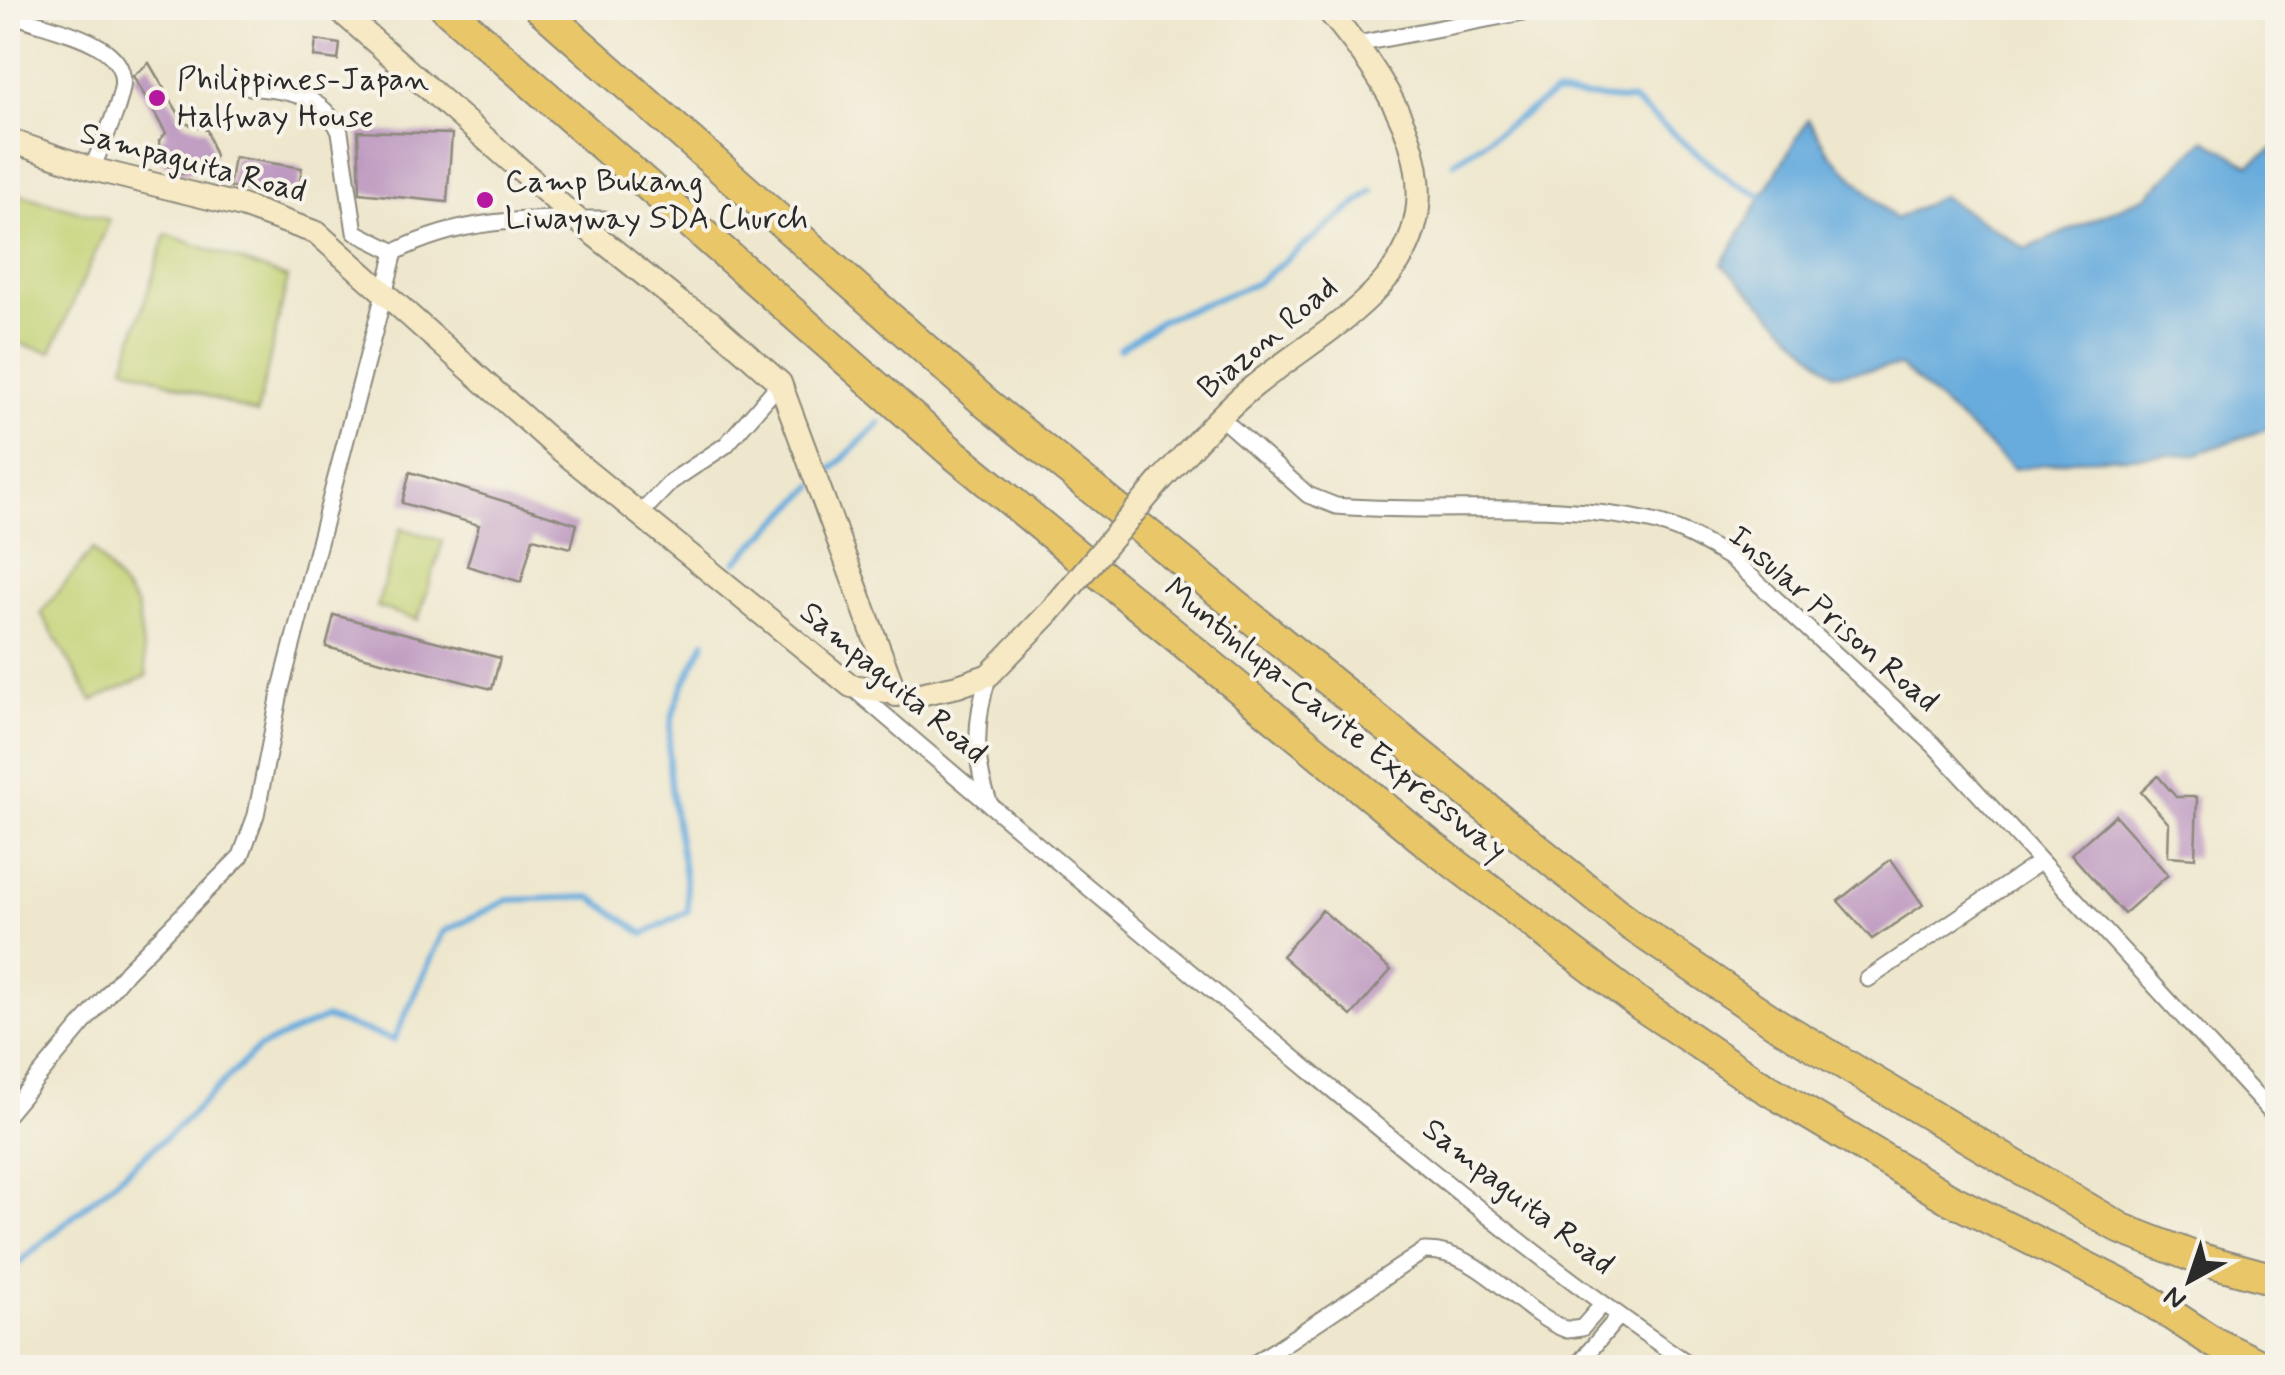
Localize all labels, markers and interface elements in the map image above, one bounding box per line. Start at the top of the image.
place label: Philippines-Japan Halfway House [177,59,429,138]
marker: Philippines-Japan Halfway House [146,87,168,109]
street label: Sampaguita Road [75,113,311,213]
place label: Camp Bukang Liwayway SDA Church [505,161,808,240]
marker: Camp Bukang Liwayway SDA Church [474,189,496,211]
street label: Biazon Road [1189,267,1347,409]
street label: Insular Prison Road [1719,516,1947,722]
street label: Muntinlupa-Cavite Expressway [1155,568,1515,872]
street label: Sampaguita Road [790,592,996,774]
street label: Sampaguita Road [1413,1109,1623,1285]
north arrow [2140,1230,2240,1330]
text: N [2156,1277,2195,1317]

